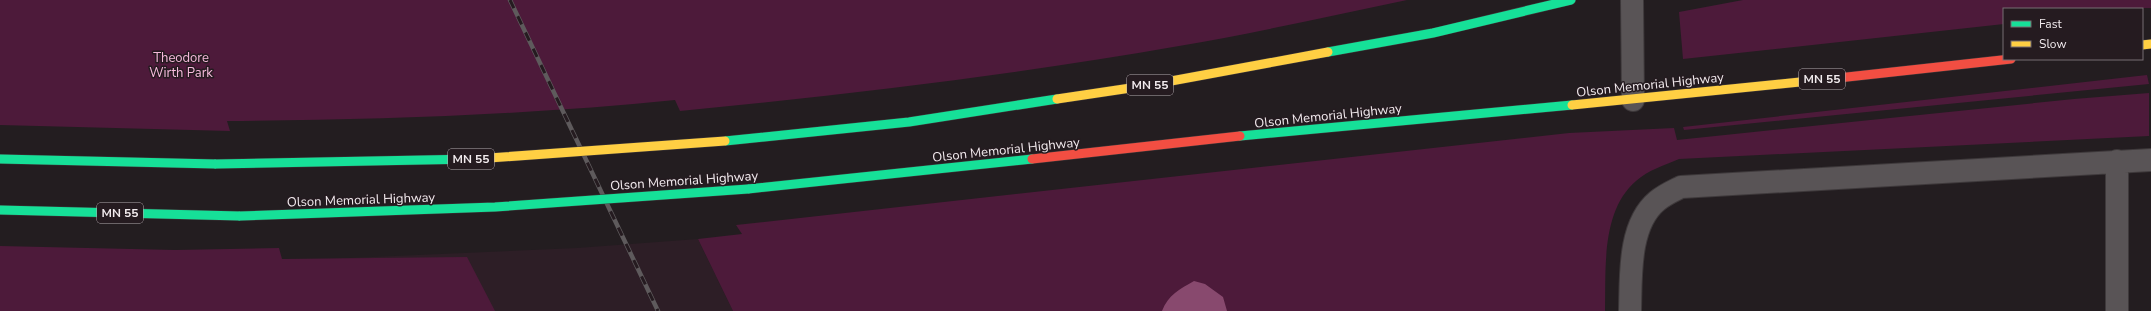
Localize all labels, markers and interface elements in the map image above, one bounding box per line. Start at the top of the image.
legend [2003,8,2143,60]
text: Fast [2039,16,2062,32]
text: Slow [2039,36,2067,52]
park label: Theodore Wirth Park [149,49,213,82]
street label: Olson Memorial Highway [1575,68,1725,102]
road number: MN 55 [1799,69,1845,89]
road number: MN 55 [1127,75,1173,95]
street label: Olson Memorial Highway [1253,99,1403,133]
street label: Olson Memorial Highway [931,133,1081,167]
road number: MN 55 [448,149,494,169]
street label: Olson Memorial Highway [609,167,759,195]
street label: Olson Memorial Highway [287,188,436,212]
road number: MN 55 [97,203,143,223]

